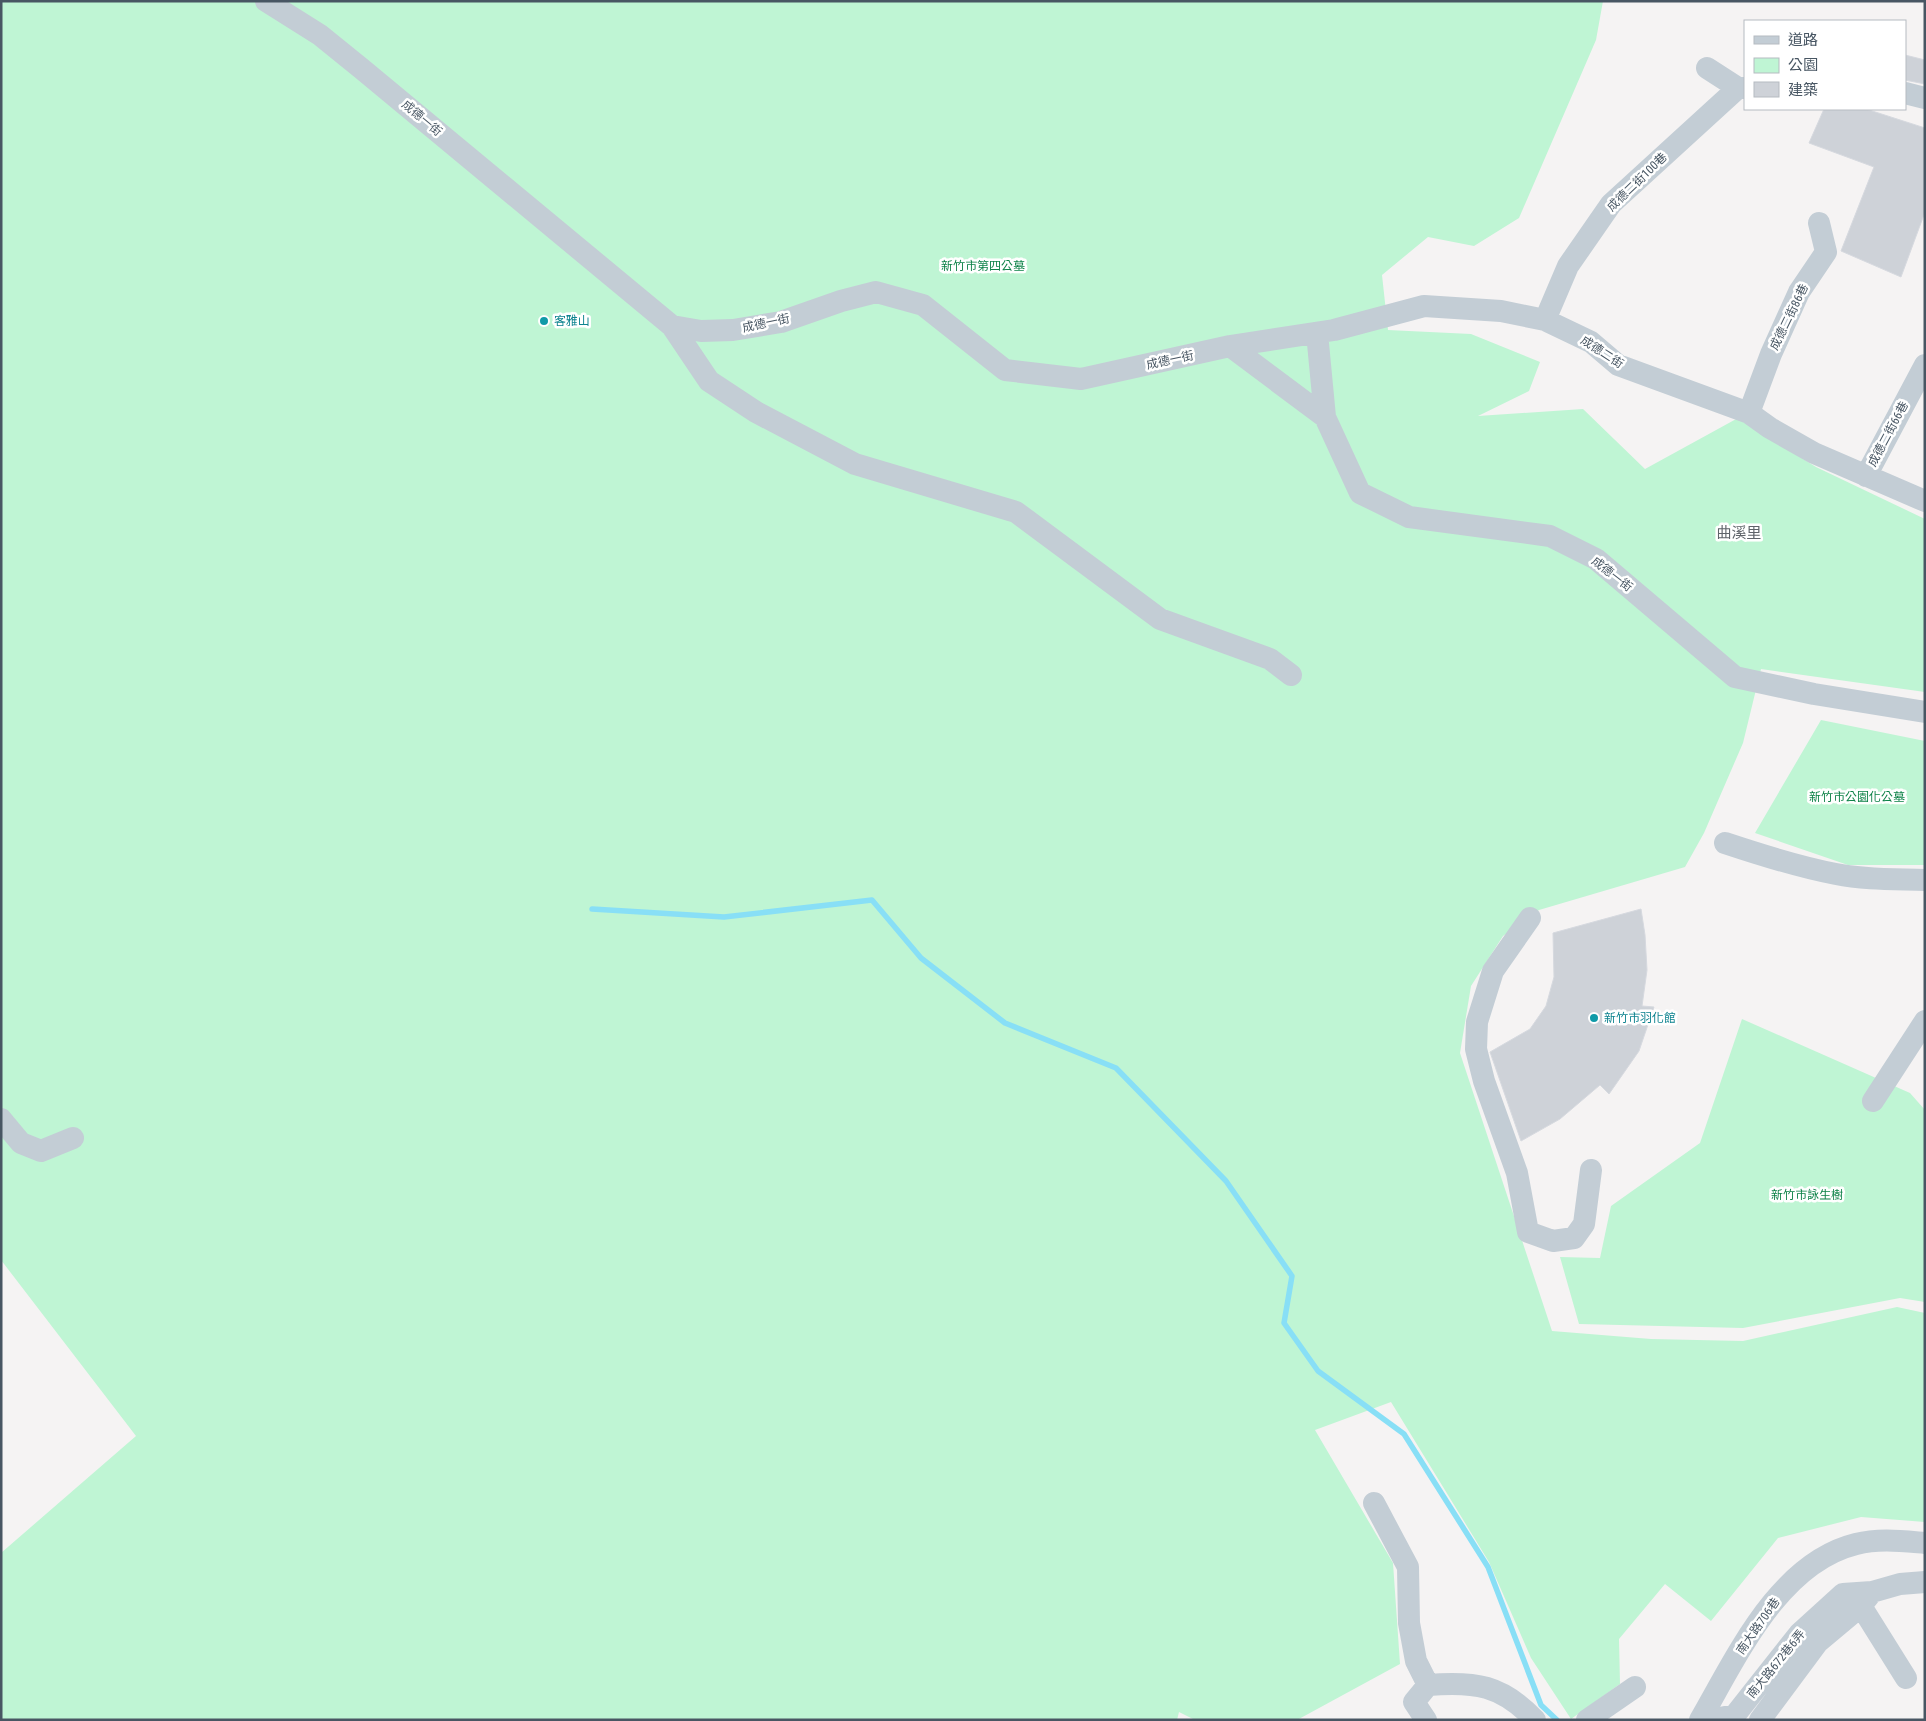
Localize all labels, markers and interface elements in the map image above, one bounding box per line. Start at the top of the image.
legend [1744,20,1906,110]
text: 道路 [1788,31,1818,49]
text: 公園 [1788,56,1818,74]
text: 建築 [1788,81,1818,99]
street label: 成德一街 [399,97,445,139]
street label: 成德二街100巷 [1604,150,1670,214]
park label: 新竹市第四公墓 [941,259,1025,273]
street label: 成德二街86巷 [1767,282,1811,352]
street label: 成德一街 [741,311,791,335]
place label: 客雅山 [554,314,590,328]
marker: 客雅山 [538,315,550,327]
street label: 成德二街 [1578,333,1626,371]
street label: 成德一街 [1145,348,1195,372]
street label: 成德二街66巷 [1865,399,1911,469]
district label: 曲溪里 [1716,524,1762,542]
street label: 成德一街 [1589,554,1635,594]
park label: 新竹市公園化公墓 [1809,790,1905,804]
place label: 新竹市羽化館 [1604,1011,1676,1025]
marker: 新竹市羽化館 [1588,1012,1600,1024]
park label: 新竹市詠生樹 [1771,1188,1843,1202]
street label: 南大路706巷 [1733,1595,1783,1657]
street label: 南大路672巷6弄 [1744,1627,1808,1701]

